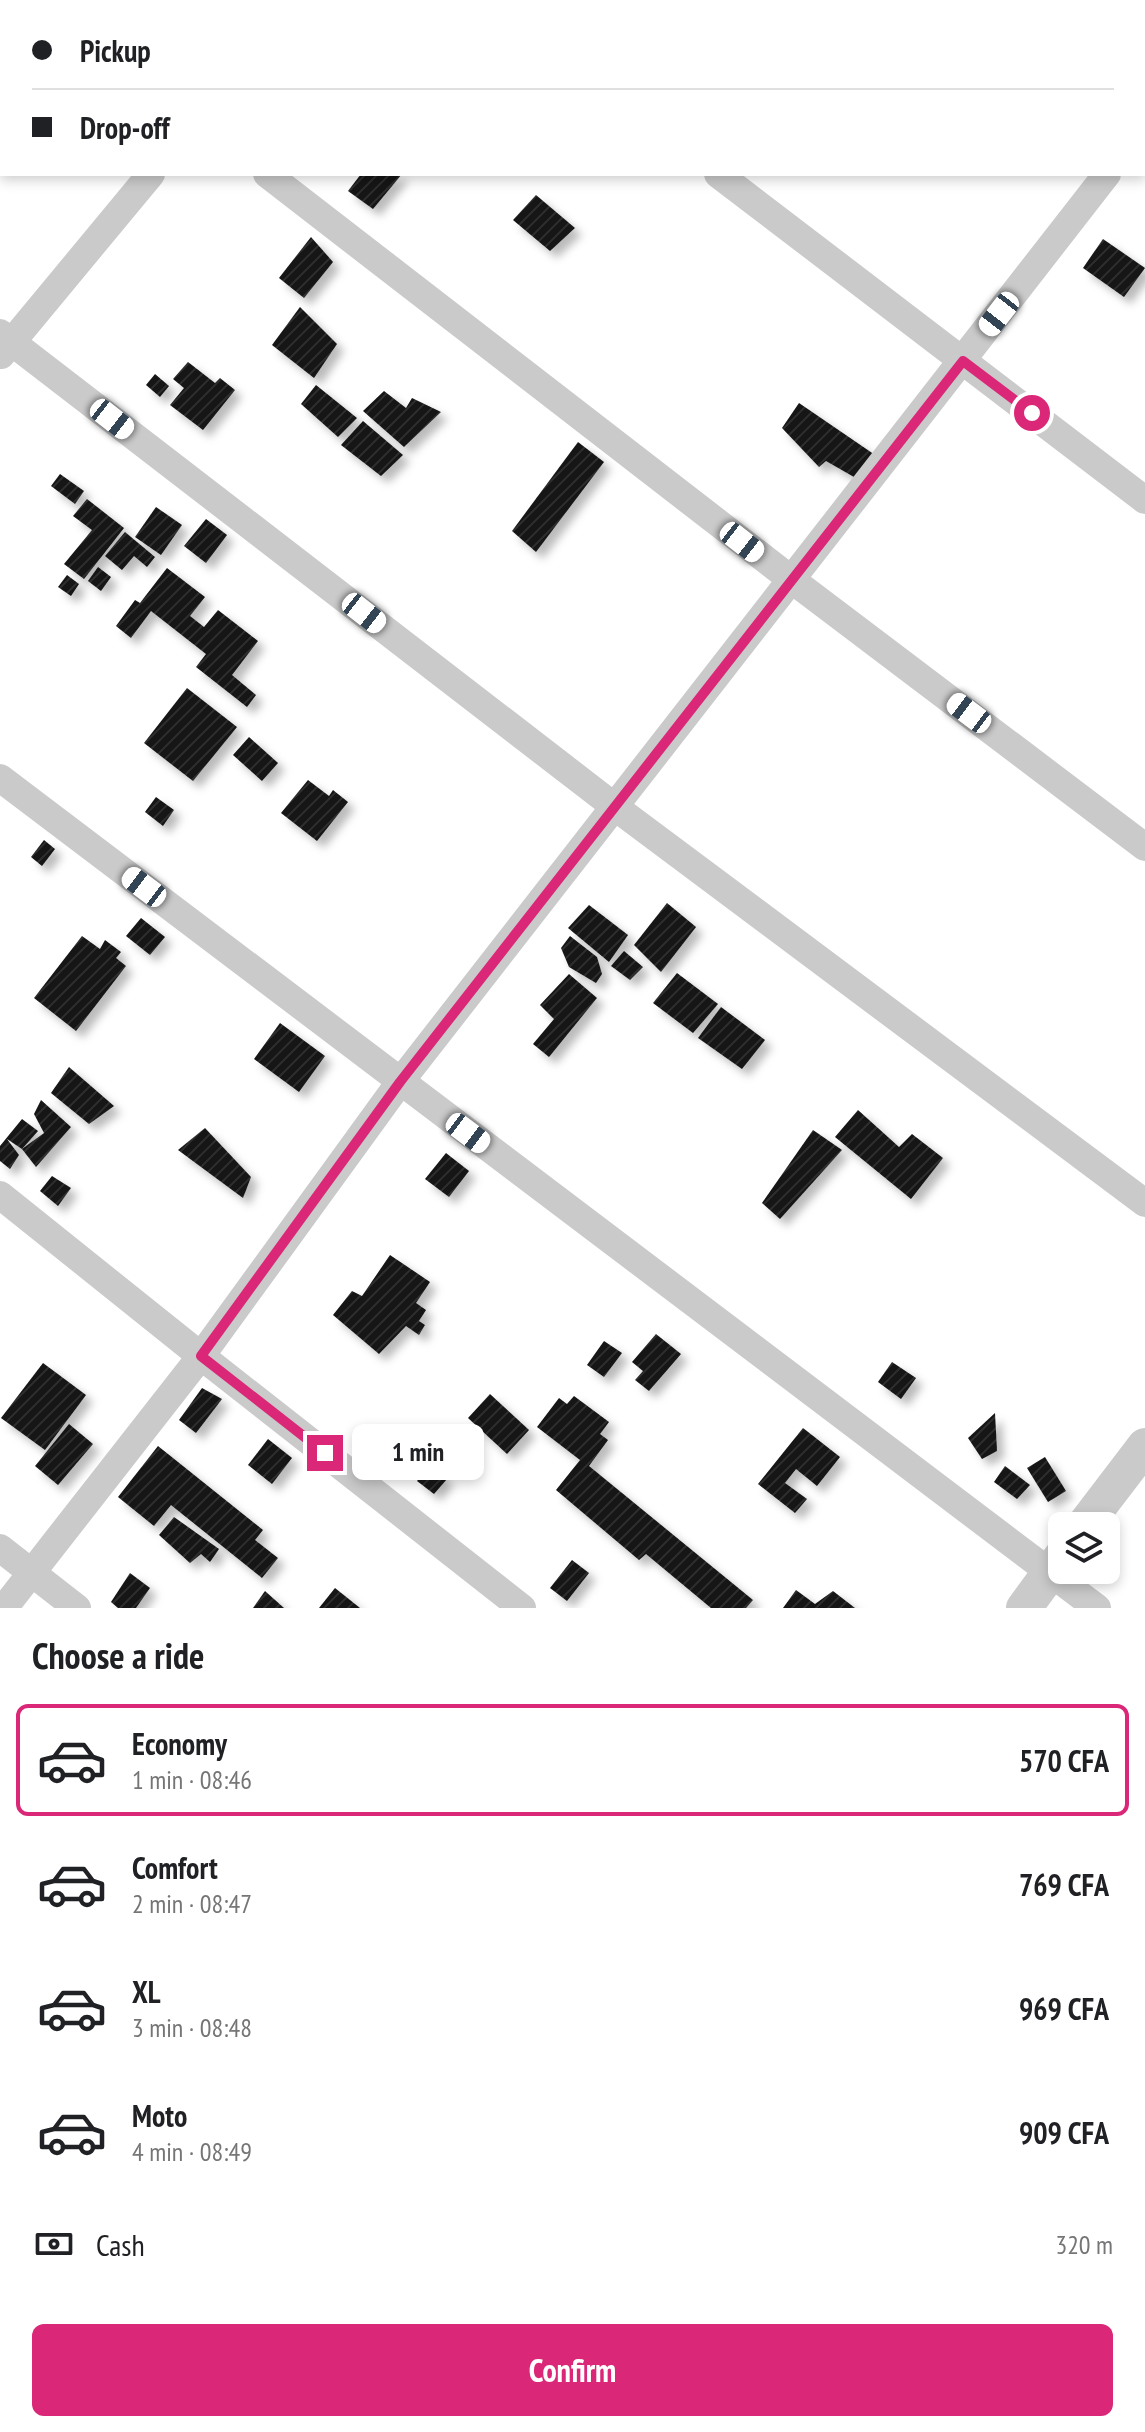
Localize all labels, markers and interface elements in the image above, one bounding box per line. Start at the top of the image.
text: Pickup [80,31,151,70]
text: Drop-off [80,108,170,147]
car [975,288,1023,340]
car [86,395,138,443]
route start [1014,395,1050,431]
car [716,518,768,566]
car [338,589,390,637]
car [943,689,995,737]
car [118,863,170,911]
car [442,1109,494,1157]
callout: 1 min [353,1425,485,1481]
route end [307,1435,343,1471]
text: 1 min [392,1435,444,1468]
map controls [1048,1512,1120,1584]
button: layers [1048,1512,1120,1584]
text: Choose a ride [32,1632,204,1679]
icon: car [36,1724,108,1796]
text: Economy [132,1724,227,1763]
text: 570 CFA [1019,1741,1109,1780]
text: 1 min · 08:46 [132,1763,252,1796]
icon: car [36,1848,108,1920]
text: Comfort [132,1848,218,1887]
text: 769 CFA [1019,1865,1109,1904]
text: 2 min · 08:47 [132,1887,252,1920]
icon: car [36,1972,108,2044]
text: XL [132,1972,161,2011]
text: 969 CFA [1019,1989,1109,2028]
text: 3 min · 08:48 [132,2011,252,2044]
icon: car [36,2096,108,2168]
text: Moto [132,2096,187,2135]
text: 909 CFA [1019,2113,1109,2152]
text: 4 min · 08:49 [132,2135,252,2168]
icon: cash [32,2222,76,2266]
text: Cash [96,2225,145,2264]
text: 320 m [1055,2228,1113,2261]
button: Confirm [32,2324,1113,2416]

